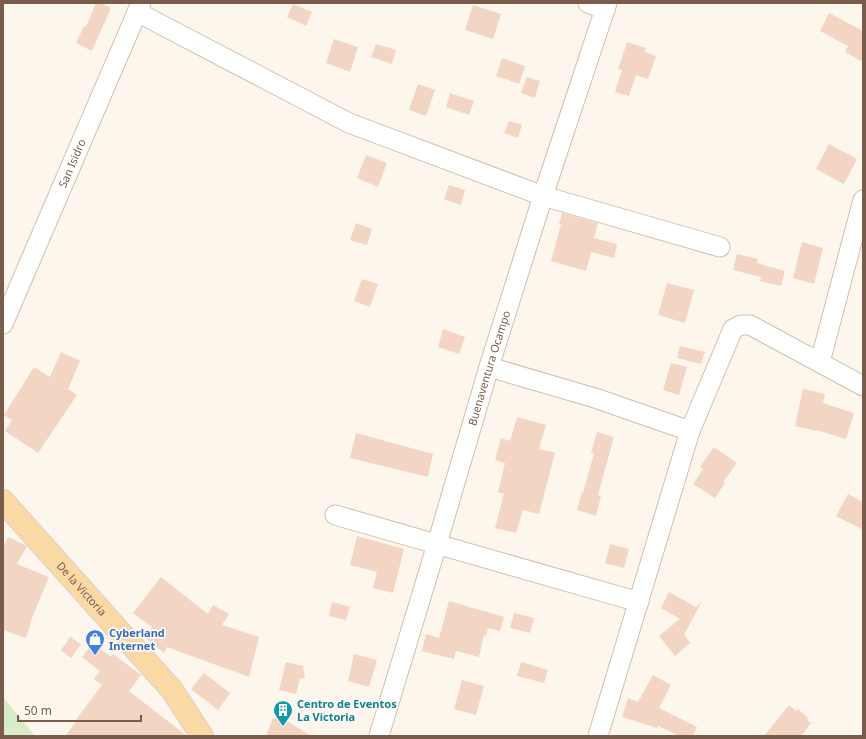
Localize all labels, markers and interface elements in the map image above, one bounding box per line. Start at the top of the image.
street label: San Isidro [55,136,89,190]
street label: Buenaventura Ocampo [464,308,513,427]
street label: De la Victoria [54,558,110,619]
place label: Cyberland Internet [109,625,165,653]
shop icon: Cyberland Internet [84,628,106,656]
place label: Centro de Eventos La Victoria [297,696,397,724]
scale bar [18,697,141,723]
building icon: Centro de Eventos La Victoria [272,699,294,727]
text: 50 m [24,702,52,719]

